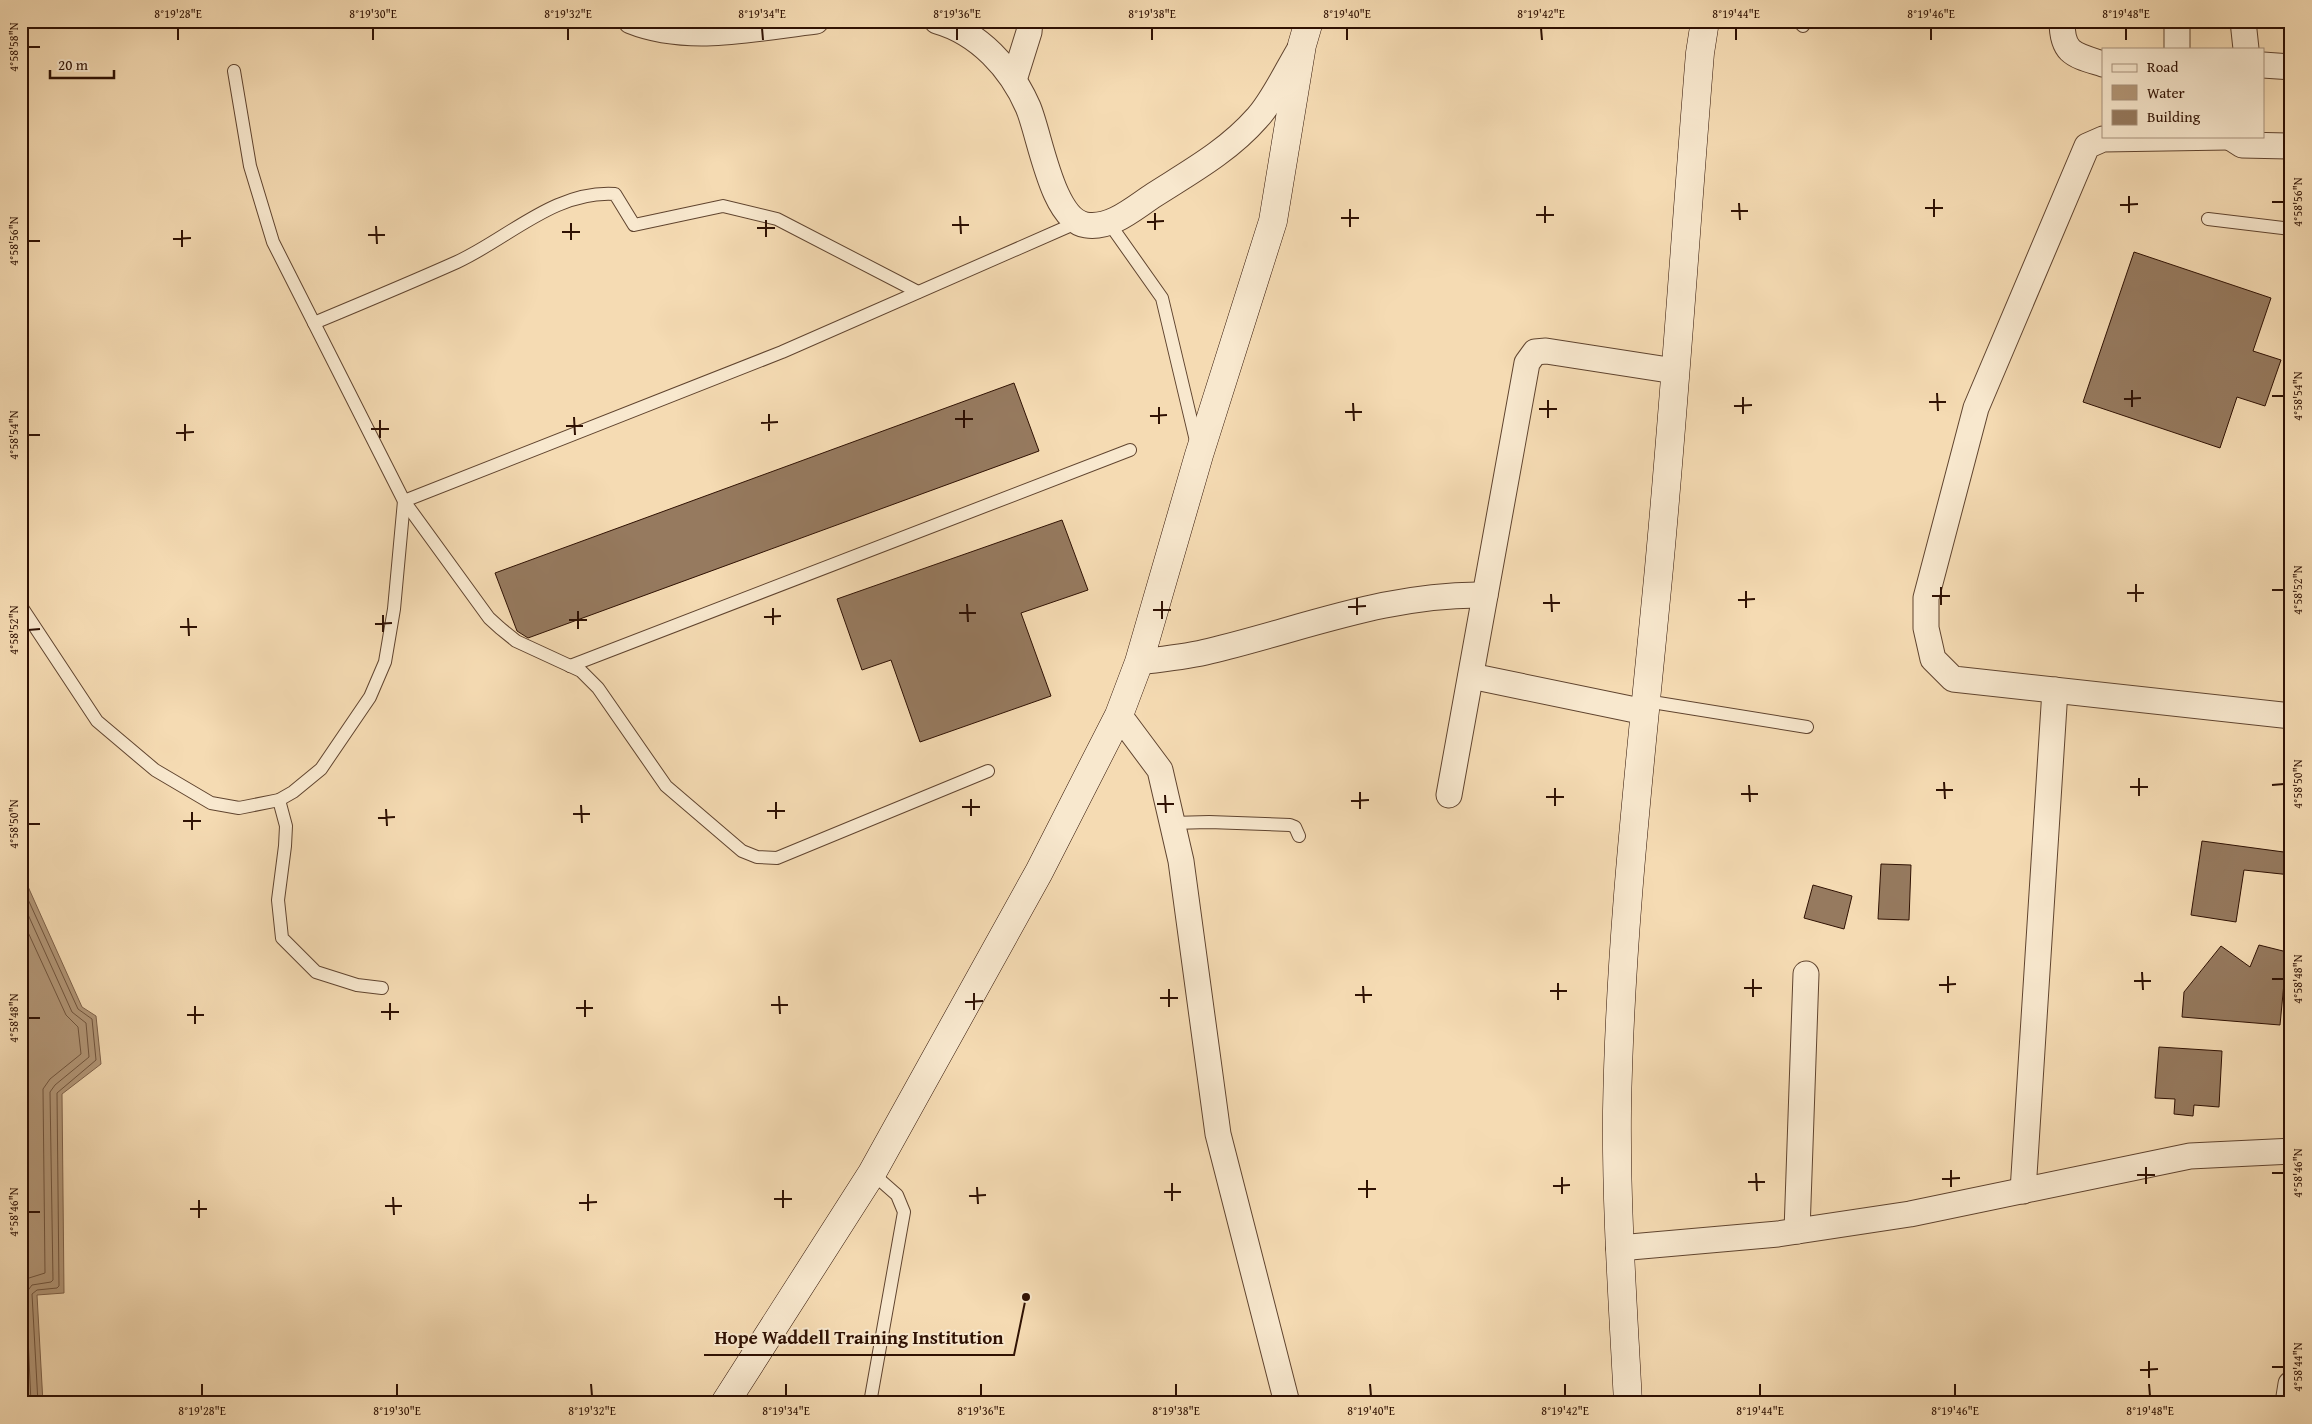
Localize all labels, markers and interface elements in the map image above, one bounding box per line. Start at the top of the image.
text: 8°19'28"E [154,5,202,22]
text: 8°19'30"E [349,5,397,22]
text: 8°19'32"E [544,5,592,22]
text: 8°19'34"E [738,5,786,22]
text: 8°19'36"E [933,5,981,22]
text: 8°19'38"E [1128,5,1176,22]
text: 8°19'40"E [1323,5,1371,22]
text: 8°19'42"E [1517,5,1565,22]
text: 8°19'44"E [1712,5,1760,22]
text: 8°19'46"E [1907,5,1955,22]
text: 8°19'48"E [2102,5,2150,22]
text: 4°58'58"N [5,22,22,72]
scale bar [50,48,114,80]
legend [2102,48,2264,138]
text: 20 m [58,54,89,75]
text: Road [2147,56,2178,77]
text: Water [2147,82,2185,103]
text: Building [2147,106,2201,127]
text: 4°58'56"N [2289,177,2306,227]
text: 4°58'56"N [5,216,22,266]
text: 4°58'54"N [2289,371,2306,421]
text: 4°58'54"N [5,410,22,460]
text: 4°58'52"N [2289,565,2306,615]
text: 4°58'52"N [5,605,22,655]
text: 4°58'50"N [2289,759,2306,809]
text: 4°58'50"N [5,799,22,849]
text: 4°58'48"N [2289,954,2306,1004]
text: 4°58'48"N [5,993,22,1043]
text: 4°58'46"N [2289,1148,2306,1198]
text: 4°58'46"N [5,1187,22,1237]
callout: Hope Waddell Training Institution [704,1321,1014,1355]
text: Hope Waddell Training Institution [714,1323,1004,1351]
text: 4°58'44"N [2289,1342,2306,1392]
text: 8°19'28"E [178,1402,226,1419]
text: 8°19'30"E [373,1402,421,1419]
text: 8°19'32"E [568,1402,616,1419]
text: 8°19'34"E [762,1402,810,1419]
text: 8°19'36"E [957,1402,1005,1419]
text: 8°19'38"E [1152,1402,1200,1419]
text: 8°19'40"E [1347,1402,1395,1419]
text: 8°19'42"E [1541,1402,1589,1419]
text: 8°19'44"E [1736,1402,1784,1419]
text: 8°19'46"E [1931,1402,1979,1419]
text: 8°19'48"E [2126,1402,2174,1419]

